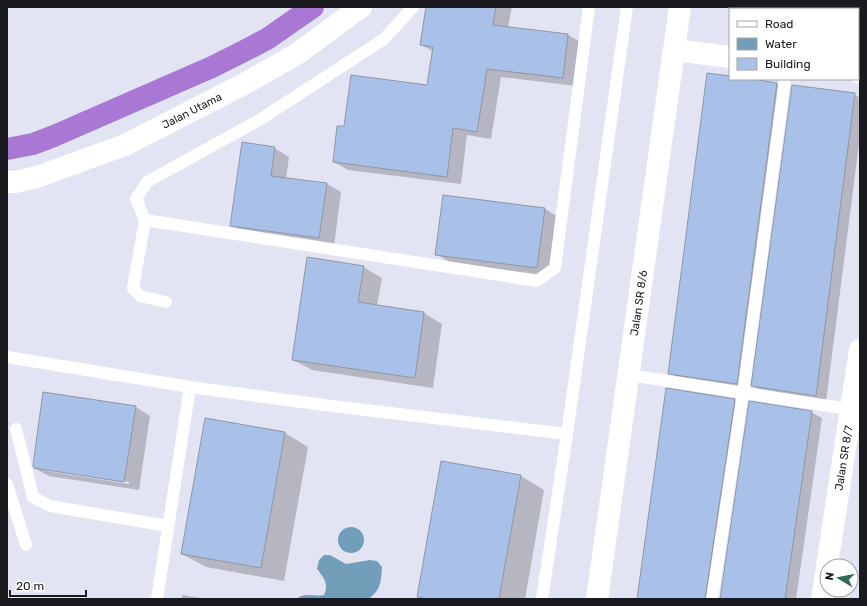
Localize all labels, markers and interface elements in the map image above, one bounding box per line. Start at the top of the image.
legend [729,8,859,80]
text: Road [765,17,793,31]
text: Water [765,37,797,51]
text: Building [765,57,811,71]
street label: Jalan Utama [160,90,224,132]
street label: Jalan SR 8/6 [628,269,650,337]
street label: Jalan SR 8/7 [832,424,856,491]
north arrow [819,558,859,598]
text: N [823,571,837,581]
scale bar [10,572,86,598]
text: 20 m [16,579,44,593]

